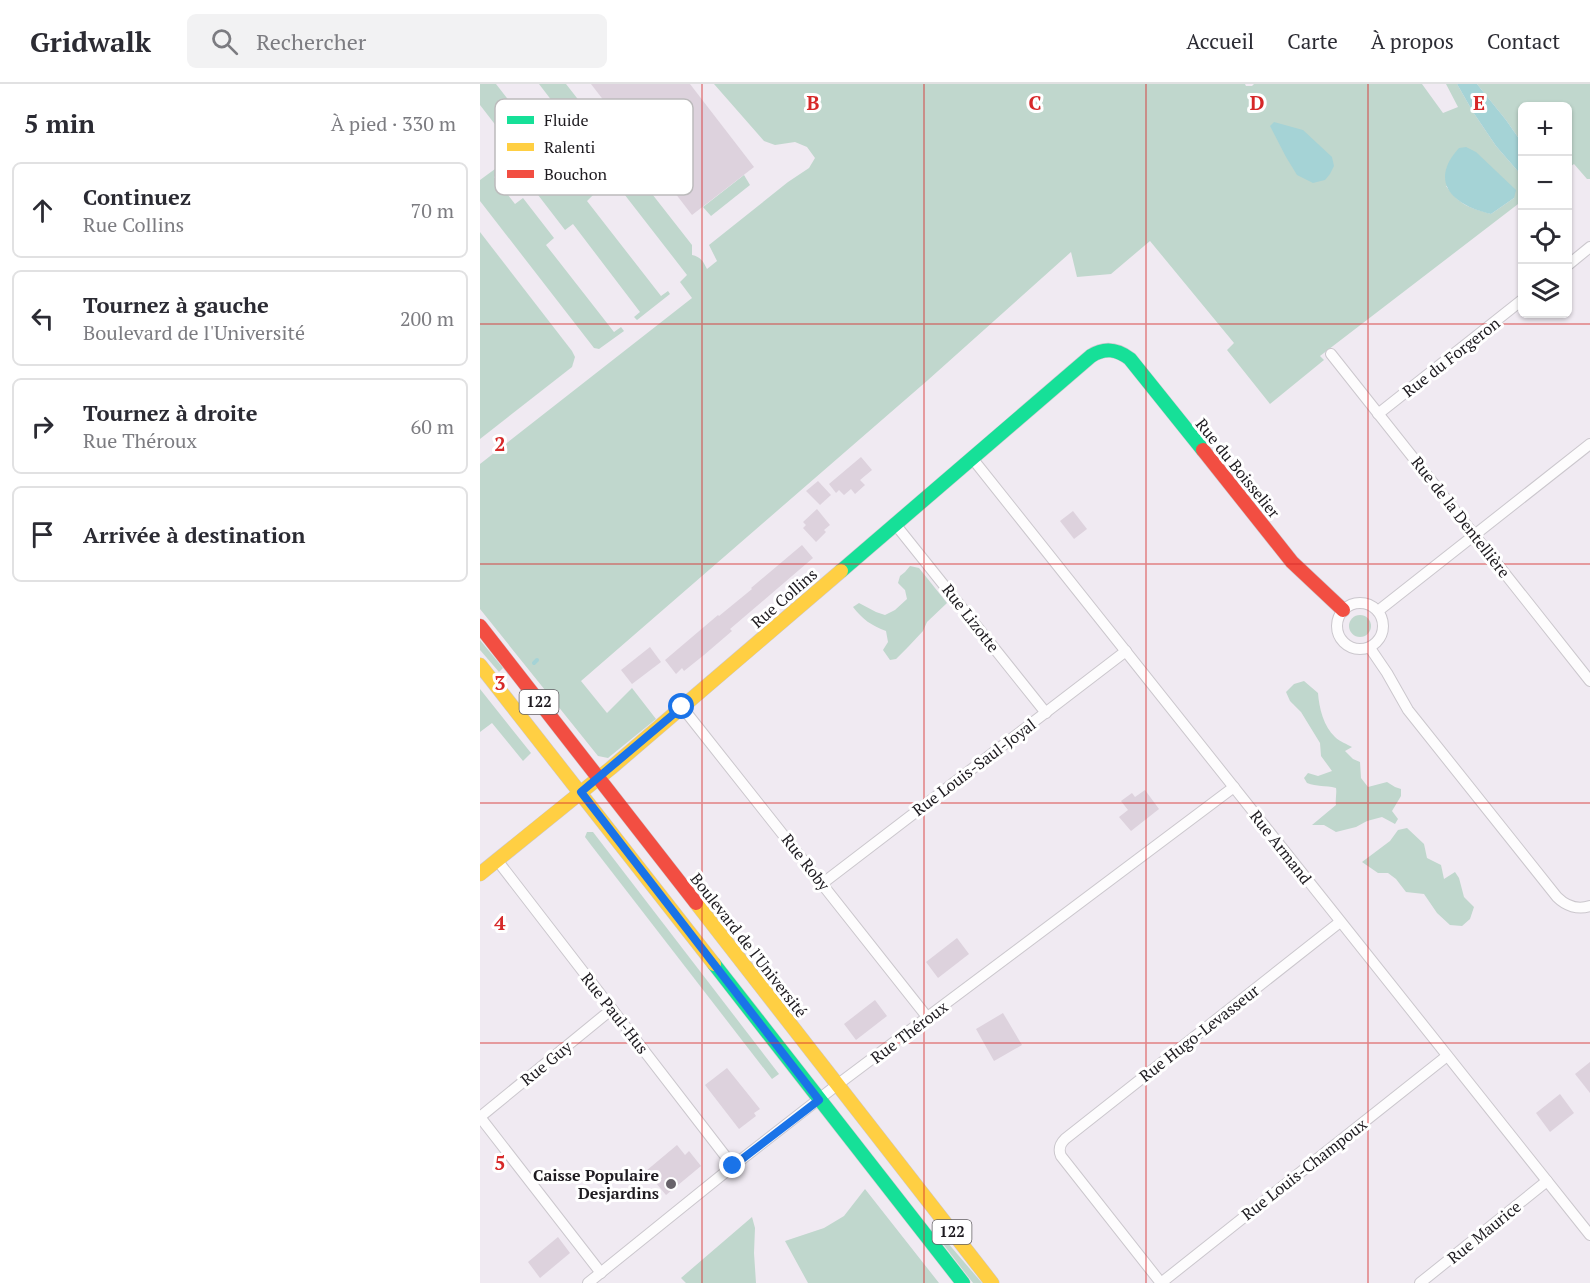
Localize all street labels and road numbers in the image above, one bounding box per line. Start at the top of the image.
street label: Rue du Forgeron [1398,312,1505,402]
street label: Rue du Boisselier [1191,413,1286,523]
street label: Rue de la Dentellière [1407,452,1515,582]
street label: Rue Collins [746,563,822,633]
street label: Rue Lizotte [937,579,1005,657]
road number: 122 [520,690,558,714]
street label: Rue Louis-Saul-Joyal [908,713,1040,821]
street label: Rue Armand [1245,805,1317,889]
street label: Rue Roby [777,829,836,896]
street label: Boulevard de l'Université [686,868,812,1022]
street label: Rue Paul-Hus [576,968,654,1058]
street label: Rue Hugo-Levasseur [1135,979,1264,1087]
street label: Rue Théroux [866,995,953,1068]
street label: Rue Guy [516,1035,577,1090]
street label: Rue Louis-Champoux [1237,1113,1372,1225]
street label: Rue Maurice [1443,1196,1525,1268]
road number: 122 [932,1220,972,1244]

